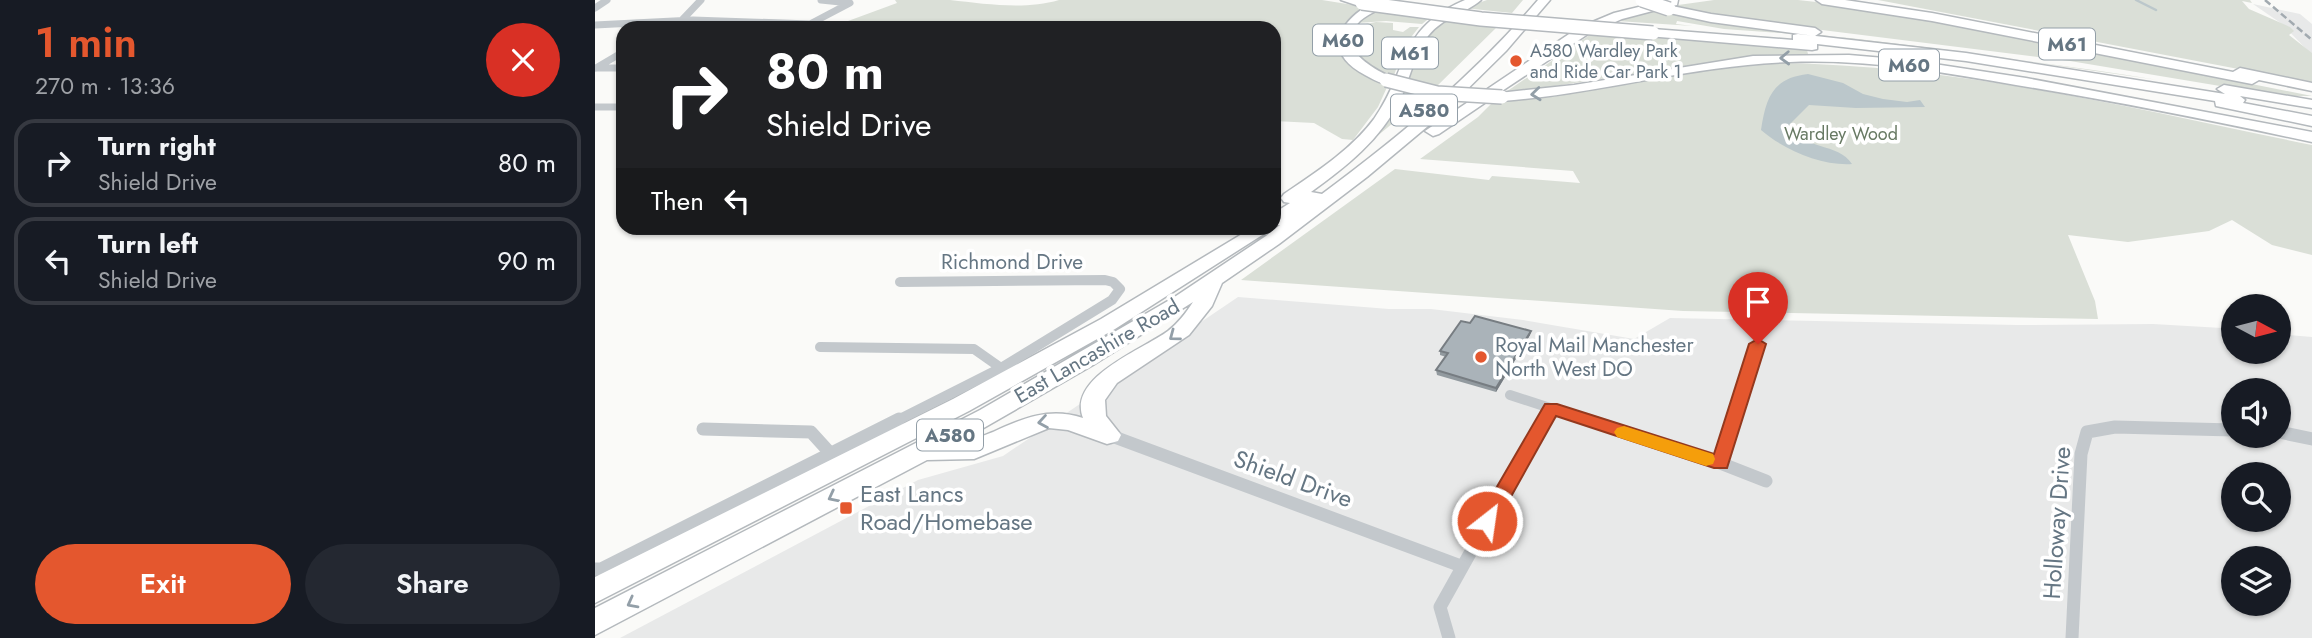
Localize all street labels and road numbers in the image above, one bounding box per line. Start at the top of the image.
road number: M60 [1313,24,1373,56]
road number: M61 [2039,28,2095,60]
road number: M61 [1382,38,1438,68]
road number: M60 [1879,50,1939,80]
road number: A580 [1391,94,1457,125]
street label: Richmond Drive [941,247,1083,277]
street label: East Lancashire Road [1009,291,1185,411]
road number: A580 [917,420,983,450]
street label: Shield Drive [1229,441,1357,516]
street label: Holloway Drive [2034,445,2079,600]

